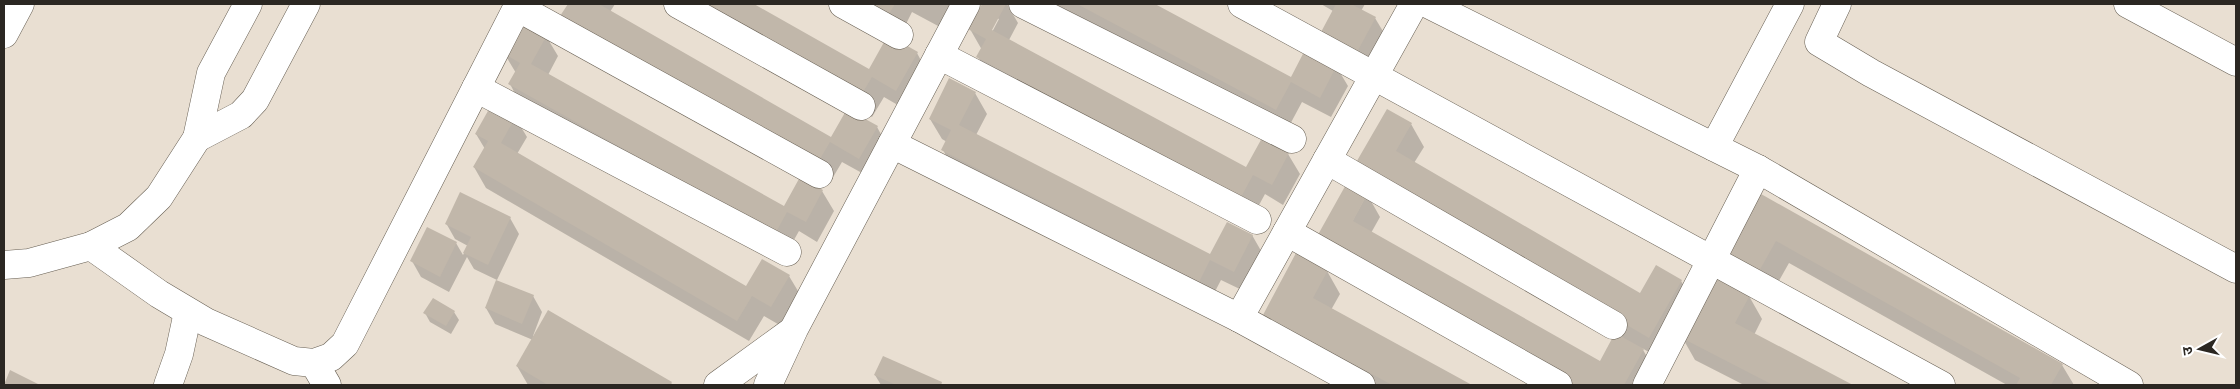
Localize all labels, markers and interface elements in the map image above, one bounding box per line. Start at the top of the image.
north arrow [2175,324,2225,374]
text: उ [2179,345,2196,356]

